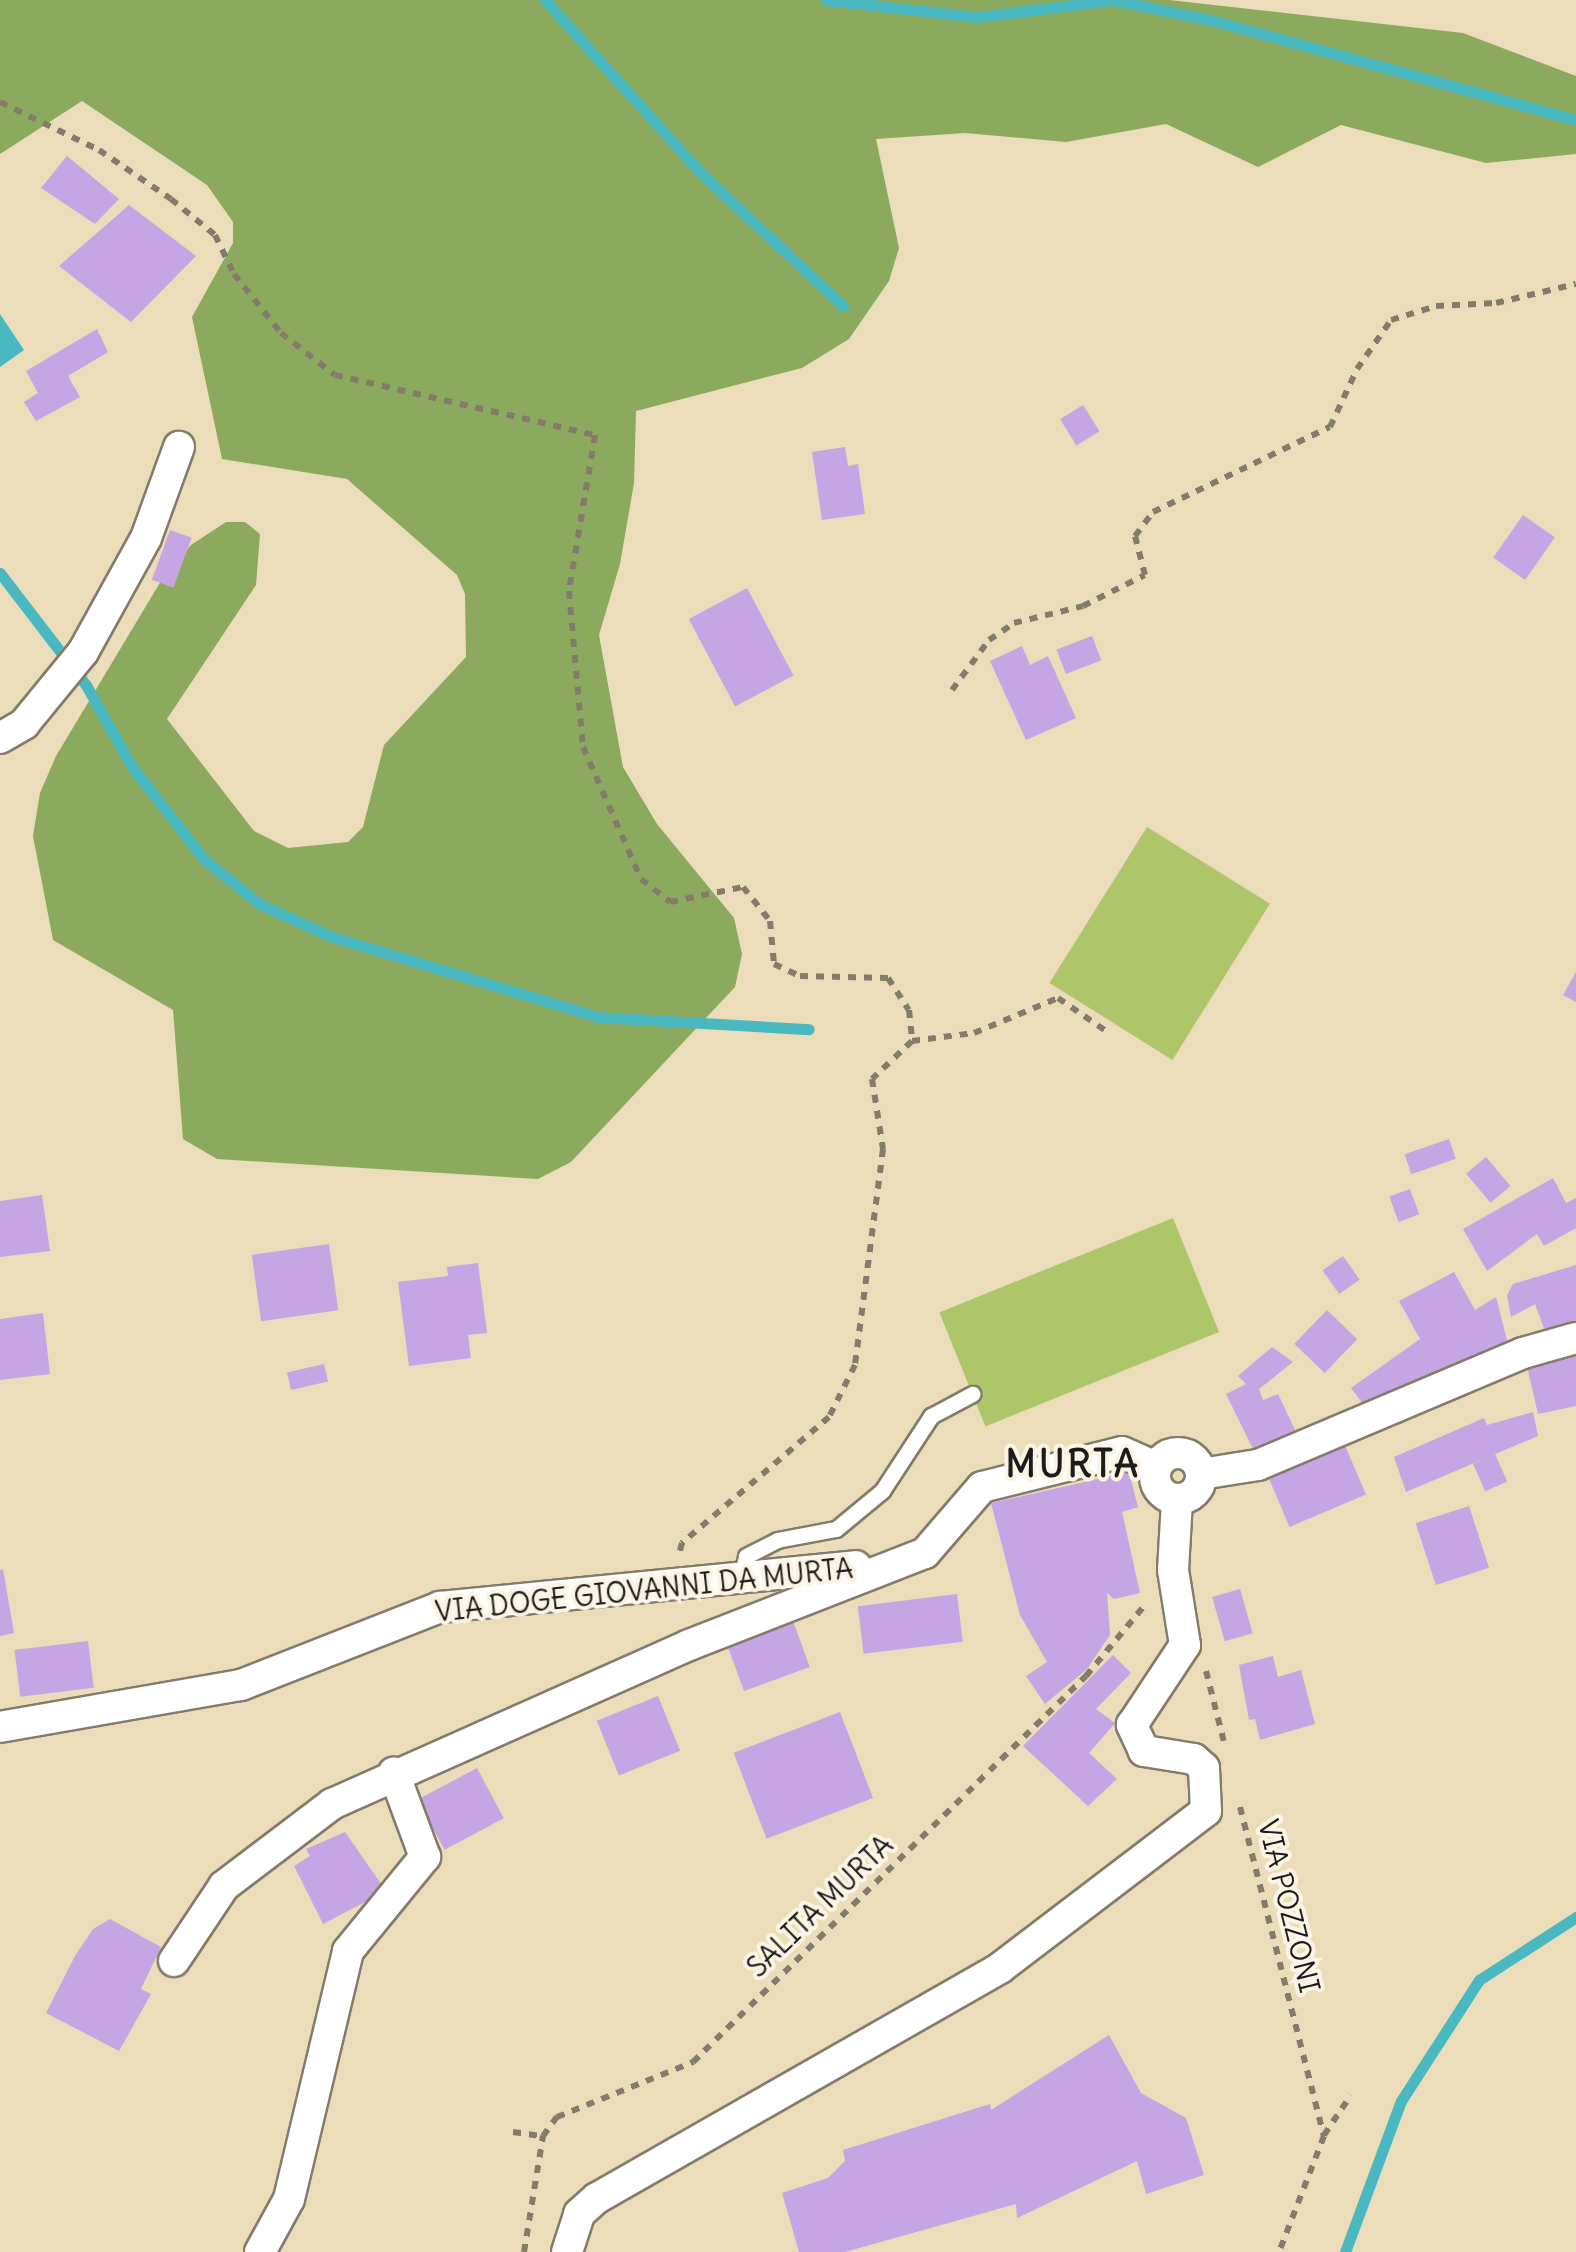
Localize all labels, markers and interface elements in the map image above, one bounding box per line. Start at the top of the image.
district label: MURTA [1005,1441,1141,1487]
street label: VIA DOGE GIOVANNI DA MURTA [433,1551,855,1629]
street label: VIA POZZONI [1251,1816,1327,1996]
street label: SALITA MURTA [740,1828,900,1984]

